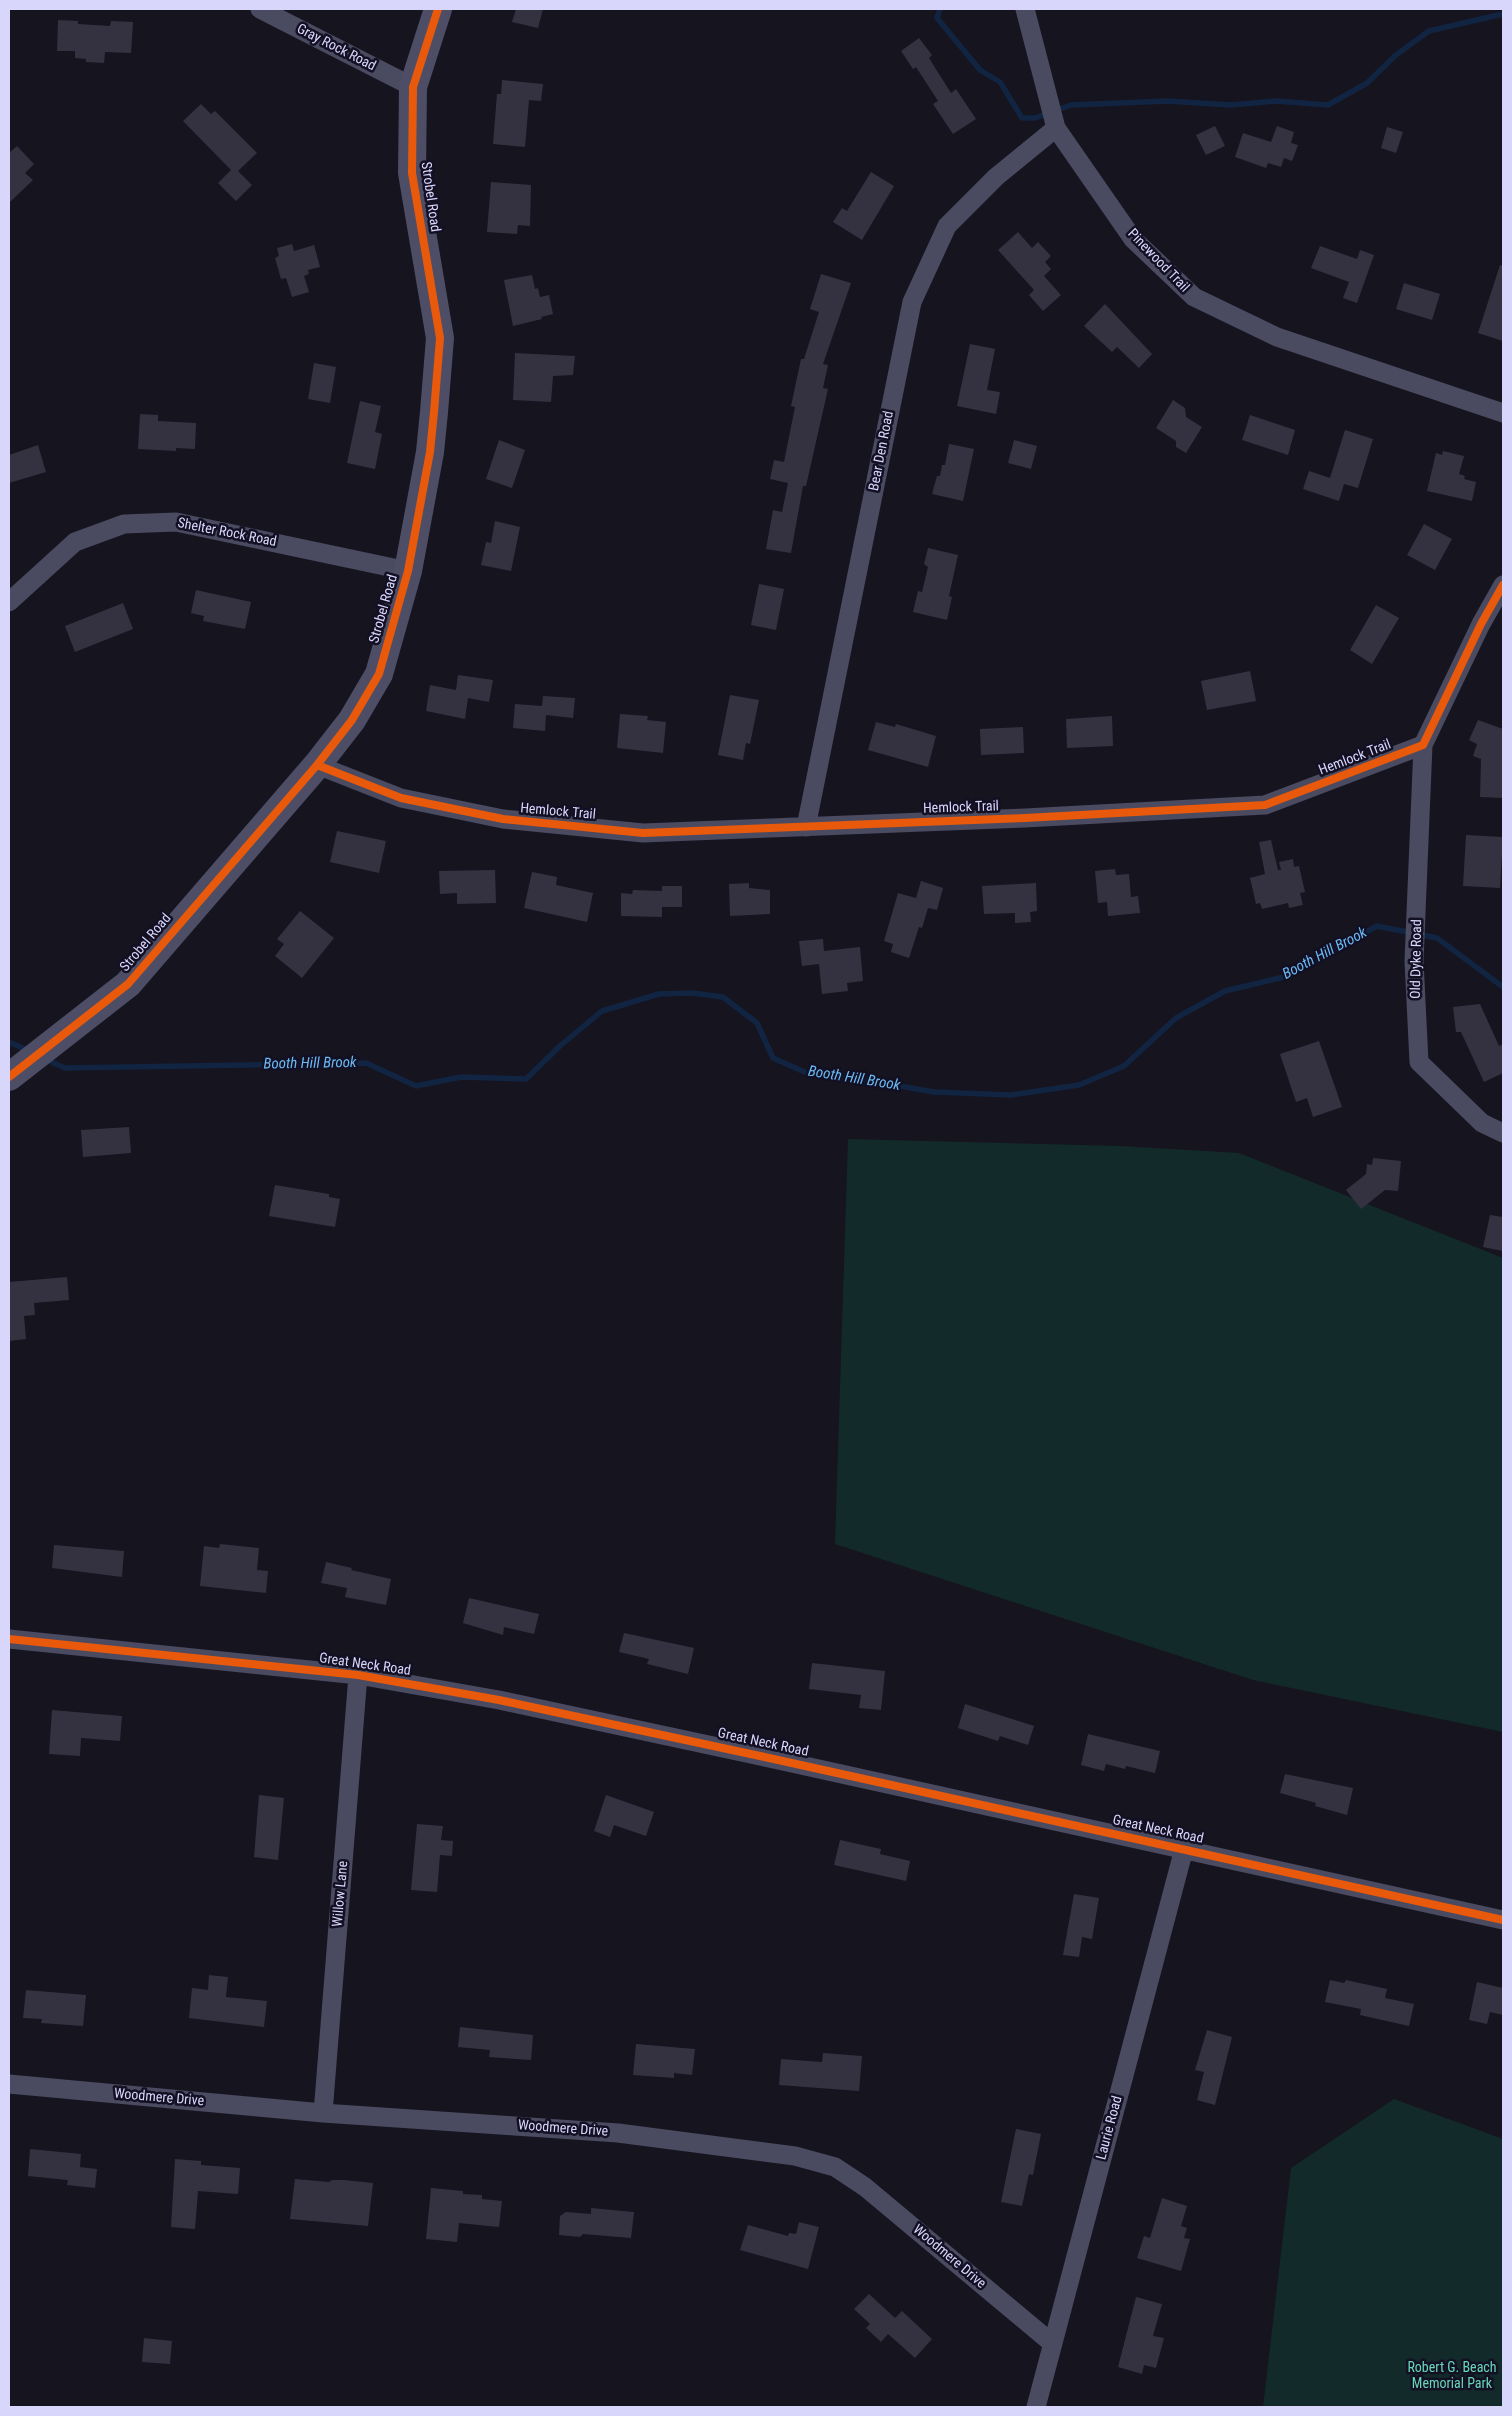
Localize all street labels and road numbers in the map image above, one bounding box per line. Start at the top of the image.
street label: Gray Rock Road [294,21,378,75]
street label: Strobel Road [417,161,443,233]
street label: Pinewood Trail [1124,226,1192,296]
street label: Bear Den Road [866,410,898,492]
street label: Shelter Rock Road [176,515,278,551]
street label: Strobel Road [366,573,402,645]
street label: Hemlock Trail [1317,737,1393,779]
street label: Hemlock Trail [923,798,999,818]
street label: Hemlock Trail [519,800,597,824]
street label: Strobel Road [117,911,175,975]
street label: Old Dyke Road [1408,919,1426,999]
street label: Great Neck Road [318,1650,412,1680]
street label: Great Neck Road [716,1725,810,1761]
street label: Great Neck Road [1111,1812,1205,1848]
street label: Willow Lane [330,1860,352,1928]
street label: Woodmere Drive [113,2086,205,2110]
street label: Laurie Road [1093,2094,1127,2162]
street label: Woodmere Drive [517,2117,609,2141]
street label: Woodmere Drive [909,2222,989,2292]

